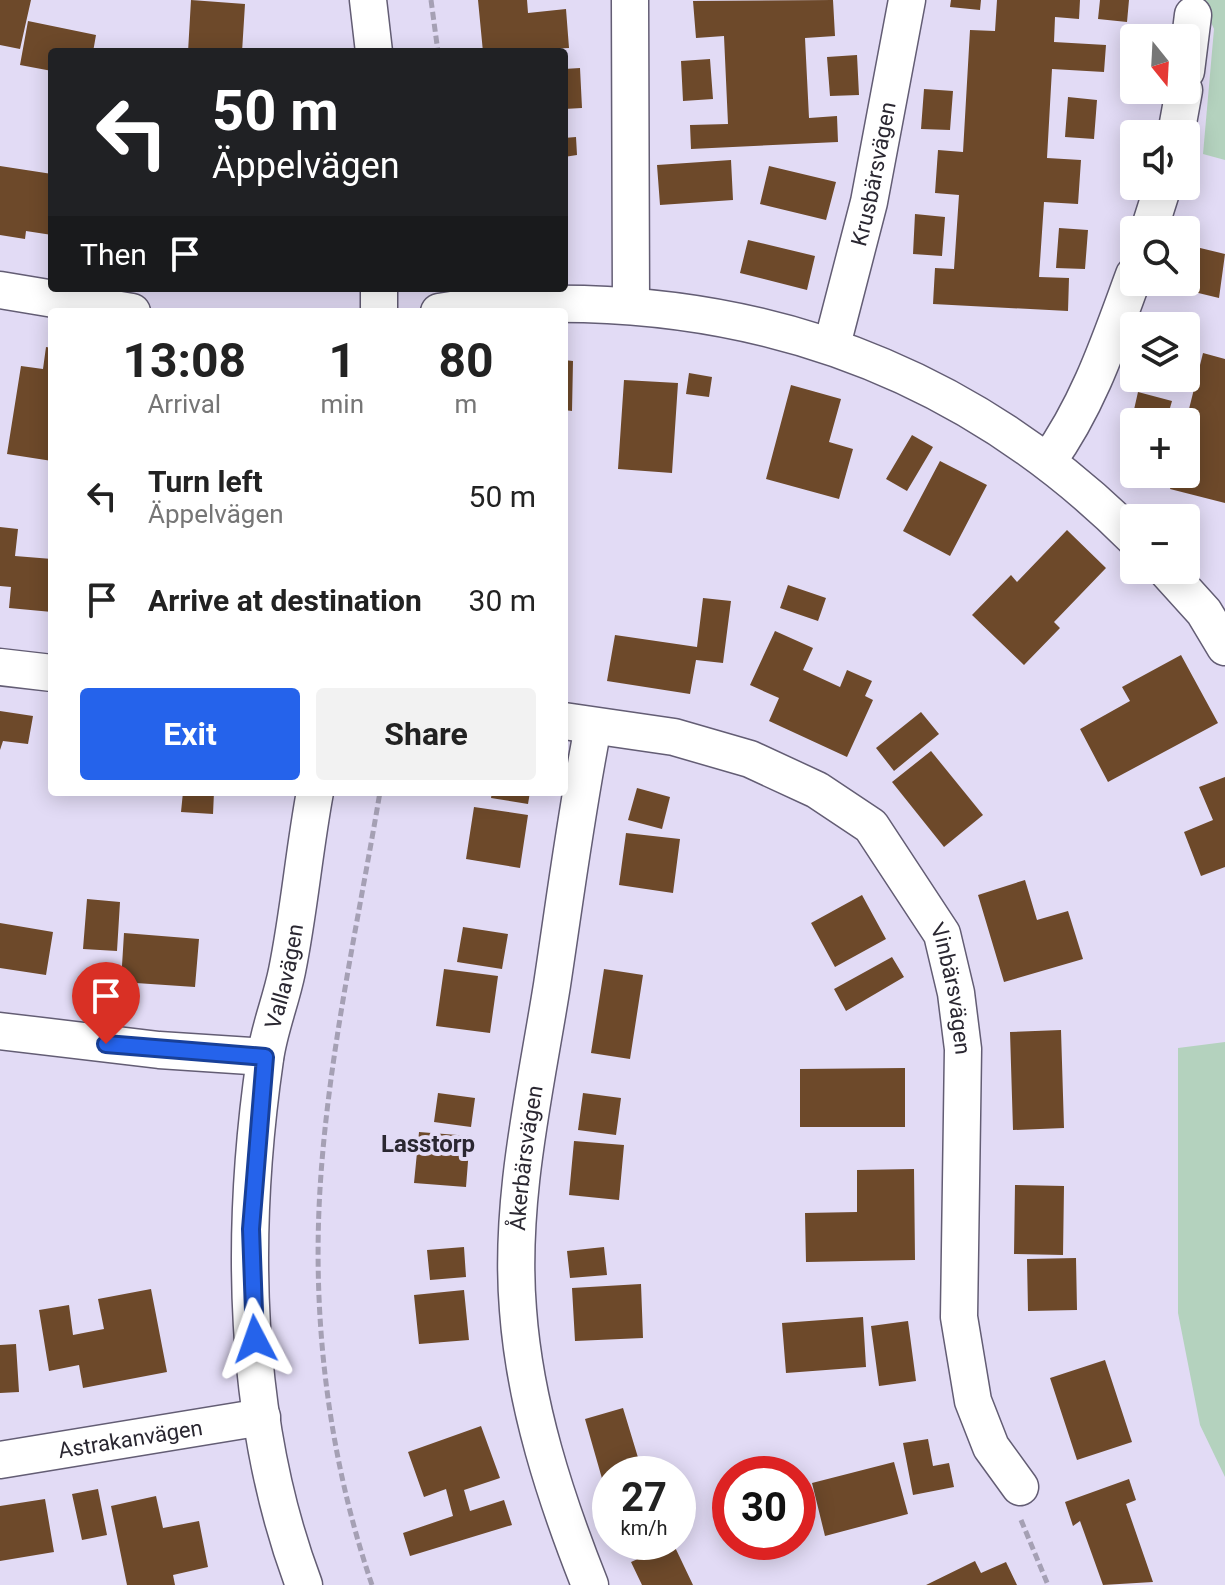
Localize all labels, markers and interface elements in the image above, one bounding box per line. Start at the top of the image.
north arrow [1120,24,1200,104]
map controls [1120,24,1200,584]
text: 50 m [212,78,339,144]
icon: left [80,80,184,184]
street label: Krusbärsvägen [846,100,900,249]
button: sound [1120,120,1200,200]
text: Äppelvägen [212,145,400,187]
button: search [1120,216,1200,296]
icon: arrive [163,232,207,276]
text: Then [80,237,147,272]
button: layers [1120,312,1200,392]
text: 13:08 [122,332,246,389]
text: 1 [329,332,356,389]
text: 80 [438,332,494,389]
text: Arrival [147,389,221,419]
text: min [321,389,364,419]
text: m [455,389,477,419]
button: + [1120,408,1200,488]
text: Turn left [148,464,263,499]
icon: left [80,474,124,518]
text: 50 m [469,479,536,514]
text: Äppelvägen [148,499,284,529]
button: − [1120,504,1200,584]
icon: arrive [80,578,124,622]
text: Arrive at destination [148,583,422,618]
text: 30 m [469,583,536,618]
button: Exit [80,688,300,780]
button: Share [316,688,536,780]
street label: Vinbärsvägen [926,918,976,1056]
street label: Vallavägen [260,922,308,1031]
pin [72,962,140,1044]
icon: arrive [84,974,128,1018]
street label: Åkerbärsvägen [503,1083,547,1231]
district label: Lasstorp [381,1130,475,1158]
position arrow [213,1297,297,1381]
street label: Astrakanvägen [56,1414,204,1463]
speed limit sign: 30 [712,1456,816,1560]
text: 27 [621,1474,667,1521]
text: km/h [621,1516,667,1540]

